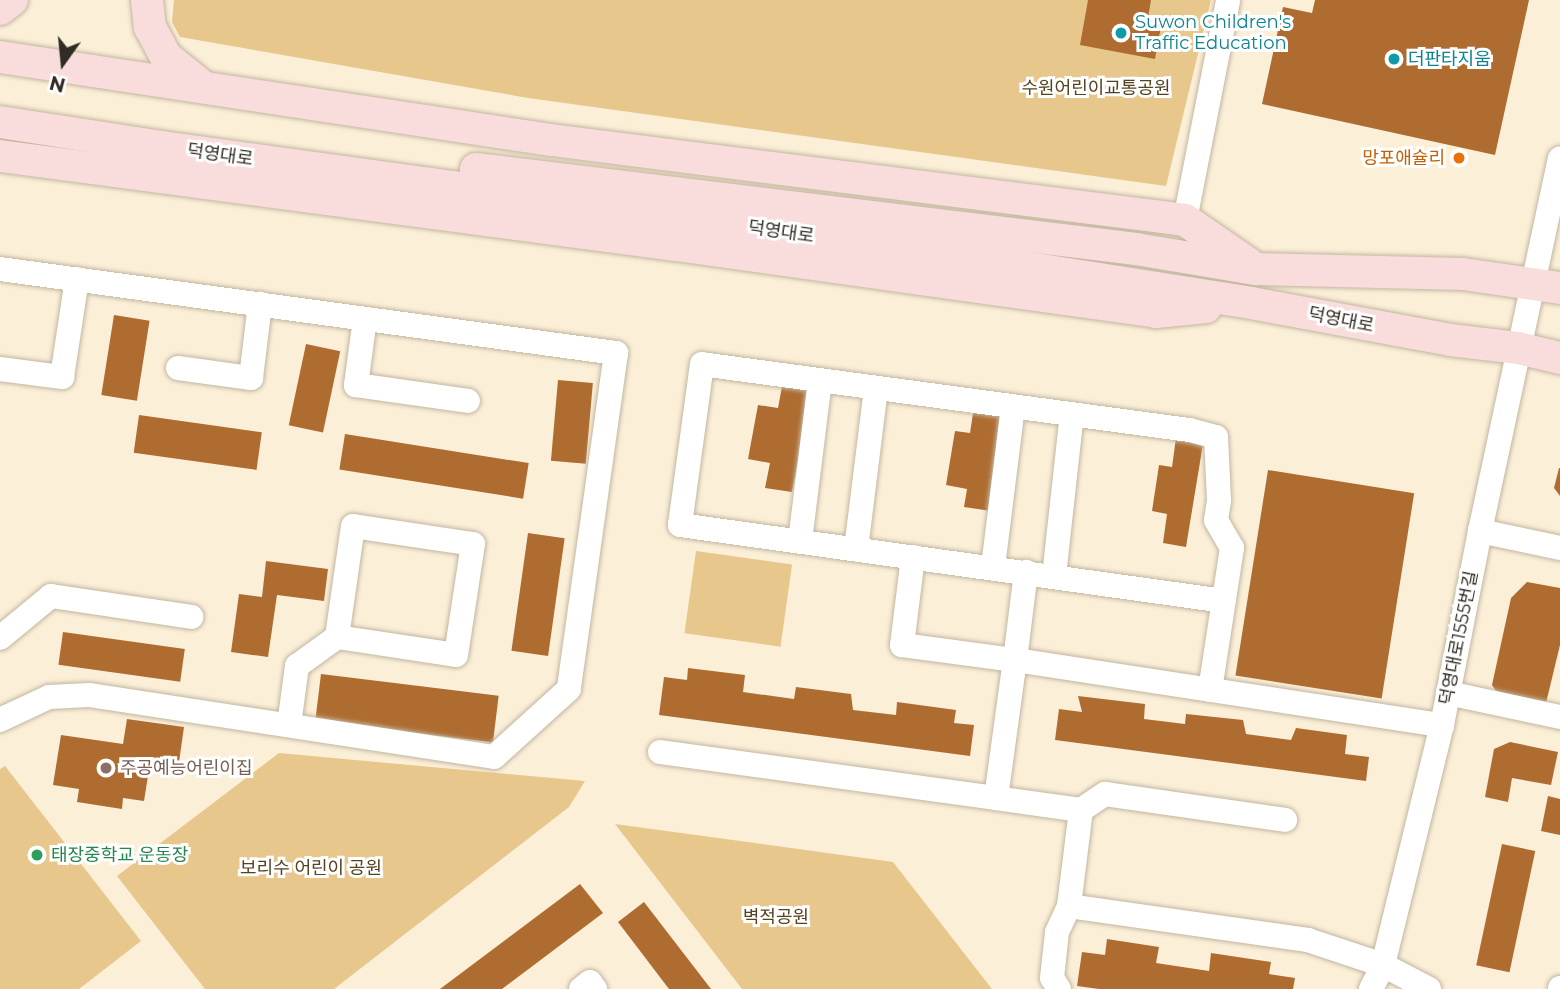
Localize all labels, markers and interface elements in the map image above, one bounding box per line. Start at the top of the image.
place label: Suwon Children's Traffic Education [1135,12,1291,54]
marker: Suwon Children's Traffic Education [1113,25,1129,41]
north arrow [28,28,98,98]
place label: 더판타지움 [1408,48,1491,70]
marker: 더판타지움 [1386,51,1402,67]
text: N [47,71,68,97]
park label: 수원어린이교통공원 [1021,77,1171,99]
street label: 덕영대로 [186,140,254,170]
place label: 망포애슐리 [1362,147,1445,169]
marker: 망포애슐리 [1451,150,1467,166]
street label: 덕영대로 [747,217,815,247]
street label: 덕영대로 [1306,303,1376,337]
street label: 덕영대로1555번길 [1435,569,1483,707]
place label: 주공예능어린이집 [120,757,252,779]
marker: 주공예능어린이집 [98,760,114,776]
place label: 태장중학교 운동장 [51,844,188,866]
marker: 태장중학교 운동장 [29,847,45,863]
park label: 보리수 어린이 공원 [240,857,382,879]
park label: 벽적공원 [743,906,809,928]

